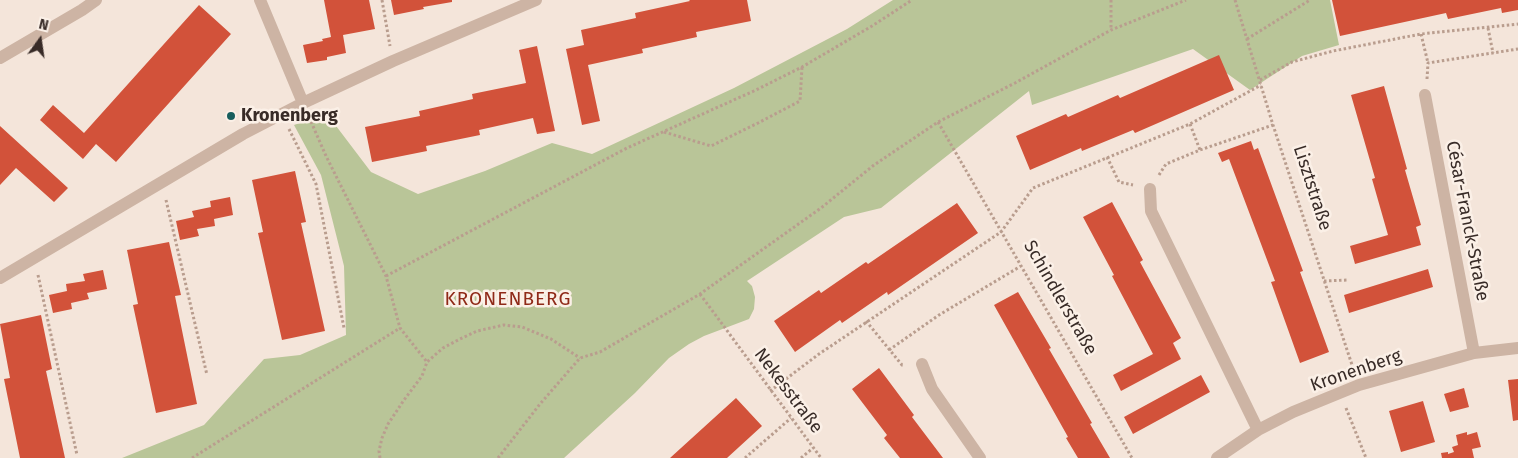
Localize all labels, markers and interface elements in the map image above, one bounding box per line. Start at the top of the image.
north arrow [15,15,65,65]
text: N [37,16,50,34]
place label: Kronenberg [241,105,338,127]
marker: Kronenberg [225,110,237,122]
street label: César-Franck-Straße [1441,139,1493,303]
street label: Lisztstraße [1288,143,1336,233]
street label: Schindlerstraße [1019,237,1101,359]
district label: KRONENBERG [443,289,573,311]
street label: Nekesstraße [749,344,827,438]
street label: Kronenberg [1308,345,1404,397]

